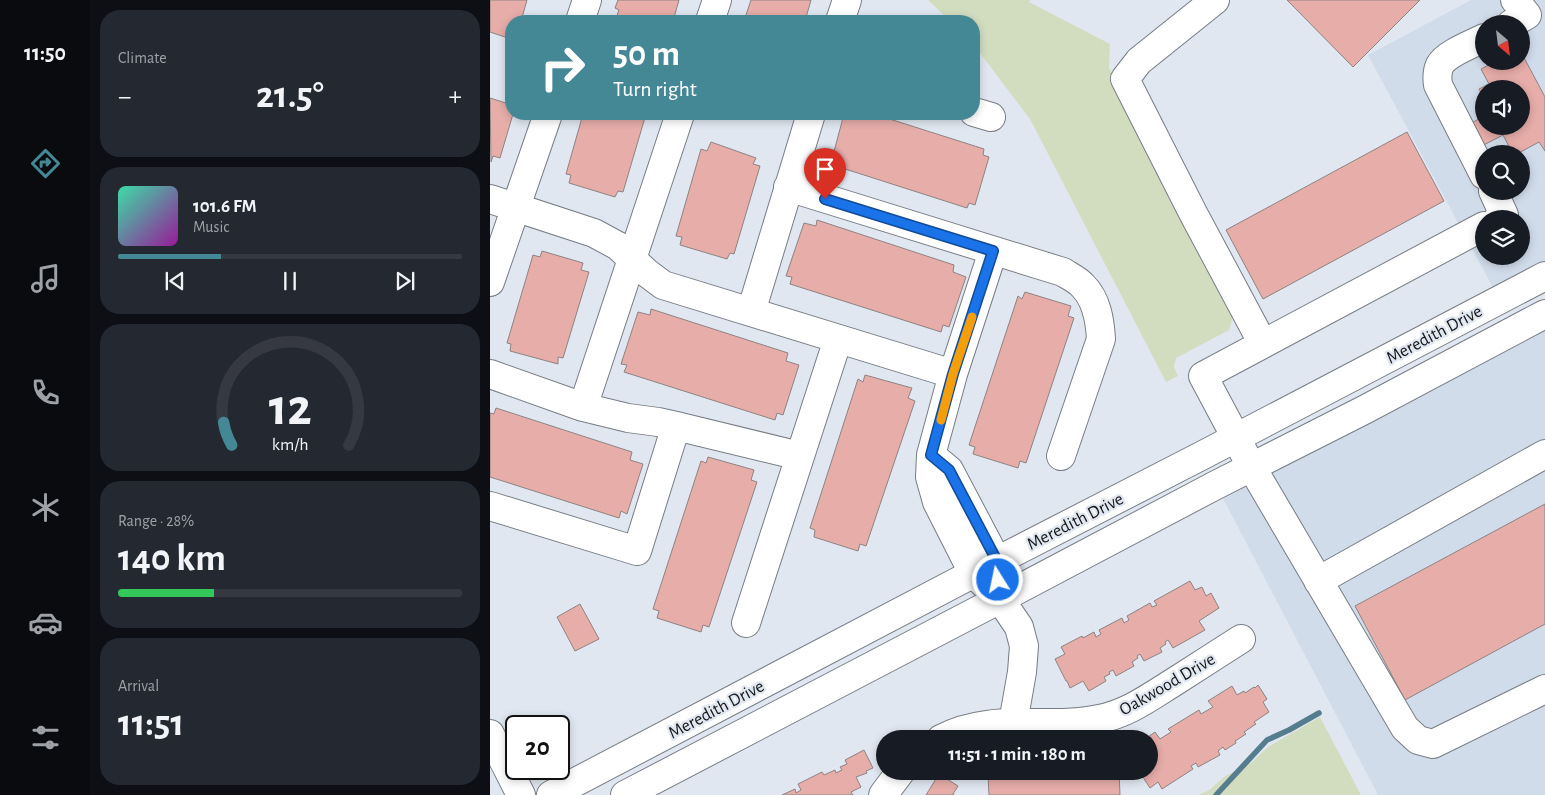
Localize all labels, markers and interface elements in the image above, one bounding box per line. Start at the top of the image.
north arrow [1475,15,1530,70]
map controls [1475,15,1530,265]
icon: right [530,35,595,100]
text: 50 m [613,37,680,72]
text: 11:50 [24,42,66,64]
text: Climate [118,50,167,66]
text: 21.5° [256,77,324,115]
text: Turn right [613,78,697,100]
button: sound [1475,80,1530,135]
text: − [118,83,131,111]
text: + [449,83,462,111]
button: search [1475,145,1530,200]
icon: directions [28,146,63,181]
pin [804,148,846,199]
icon: arrive [811,155,839,183]
text: 101.6 FM [193,197,257,216]
button: layers [1475,210,1530,265]
text: Music [193,219,229,235]
icon: music [28,261,63,296]
icon: previous [161,267,189,295]
icon: pause [276,267,304,295]
icon: next [391,267,419,295]
street label: Meredith Drive [1384,302,1485,368]
icon: phone [28,375,63,410]
text: 12 [268,382,312,434]
text: km/h [272,436,308,454]
icon: climate [28,490,63,525]
street label: Meredith Drive [1024,490,1127,554]
text: Range · 28% [118,513,194,529]
text: 140 km [118,540,226,578]
position arrow [971,553,1023,605]
icon: car [28,605,63,640]
street label: Oakwood Drive [1117,650,1218,719]
street label: Meredith Drive [666,677,767,743]
text: Arrival [118,678,159,694]
text: 11:51 [118,705,184,743]
speed limit sign: 20 [505,715,570,780]
icon: filters [28,720,63,755]
text: 11:51 · 1 min · 180 m [948,745,1086,764]

